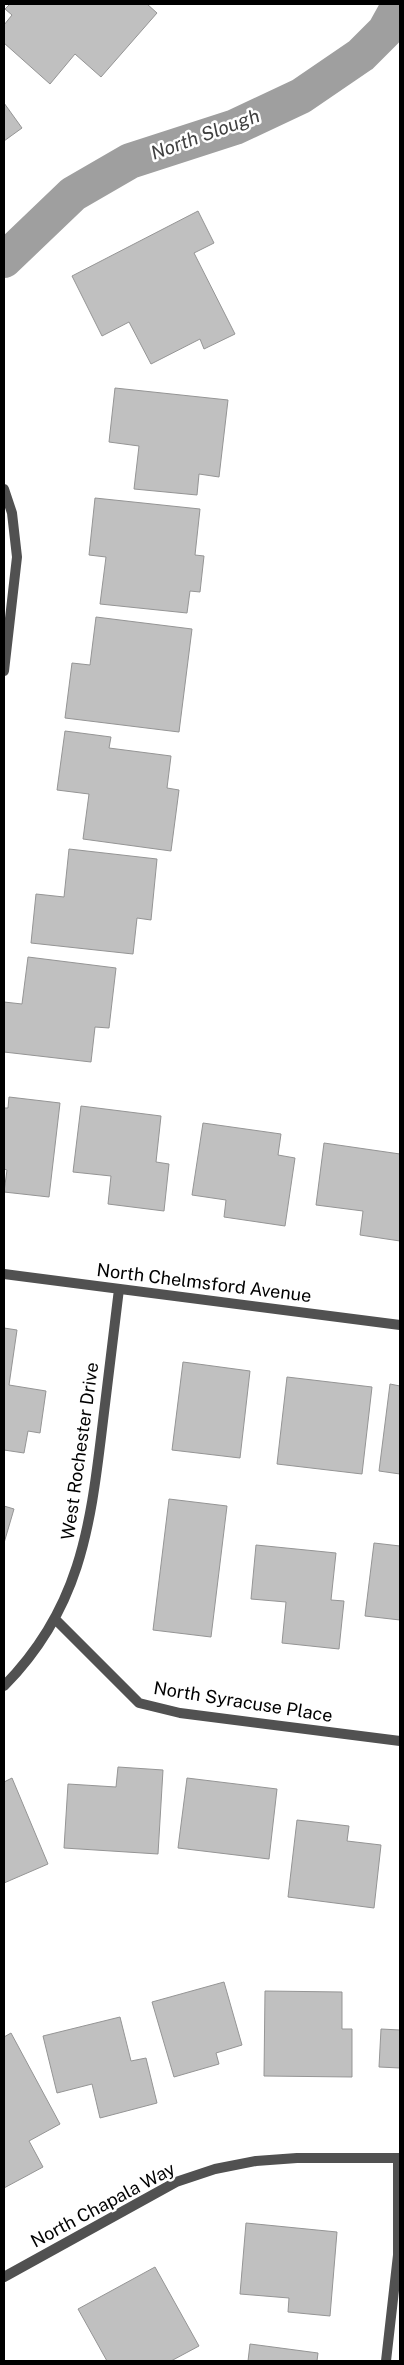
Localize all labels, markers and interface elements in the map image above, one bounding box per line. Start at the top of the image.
water label: North Slough [148,104,262,164]
street label: North Chelmsford Avenue [96,1259,313,1306]
street label: West Rochester Drive [57,1361,102,1541]
street label: North Syracuse Place [152,1677,334,1726]
street label: North Chapala Way [27,2157,179,2251]

